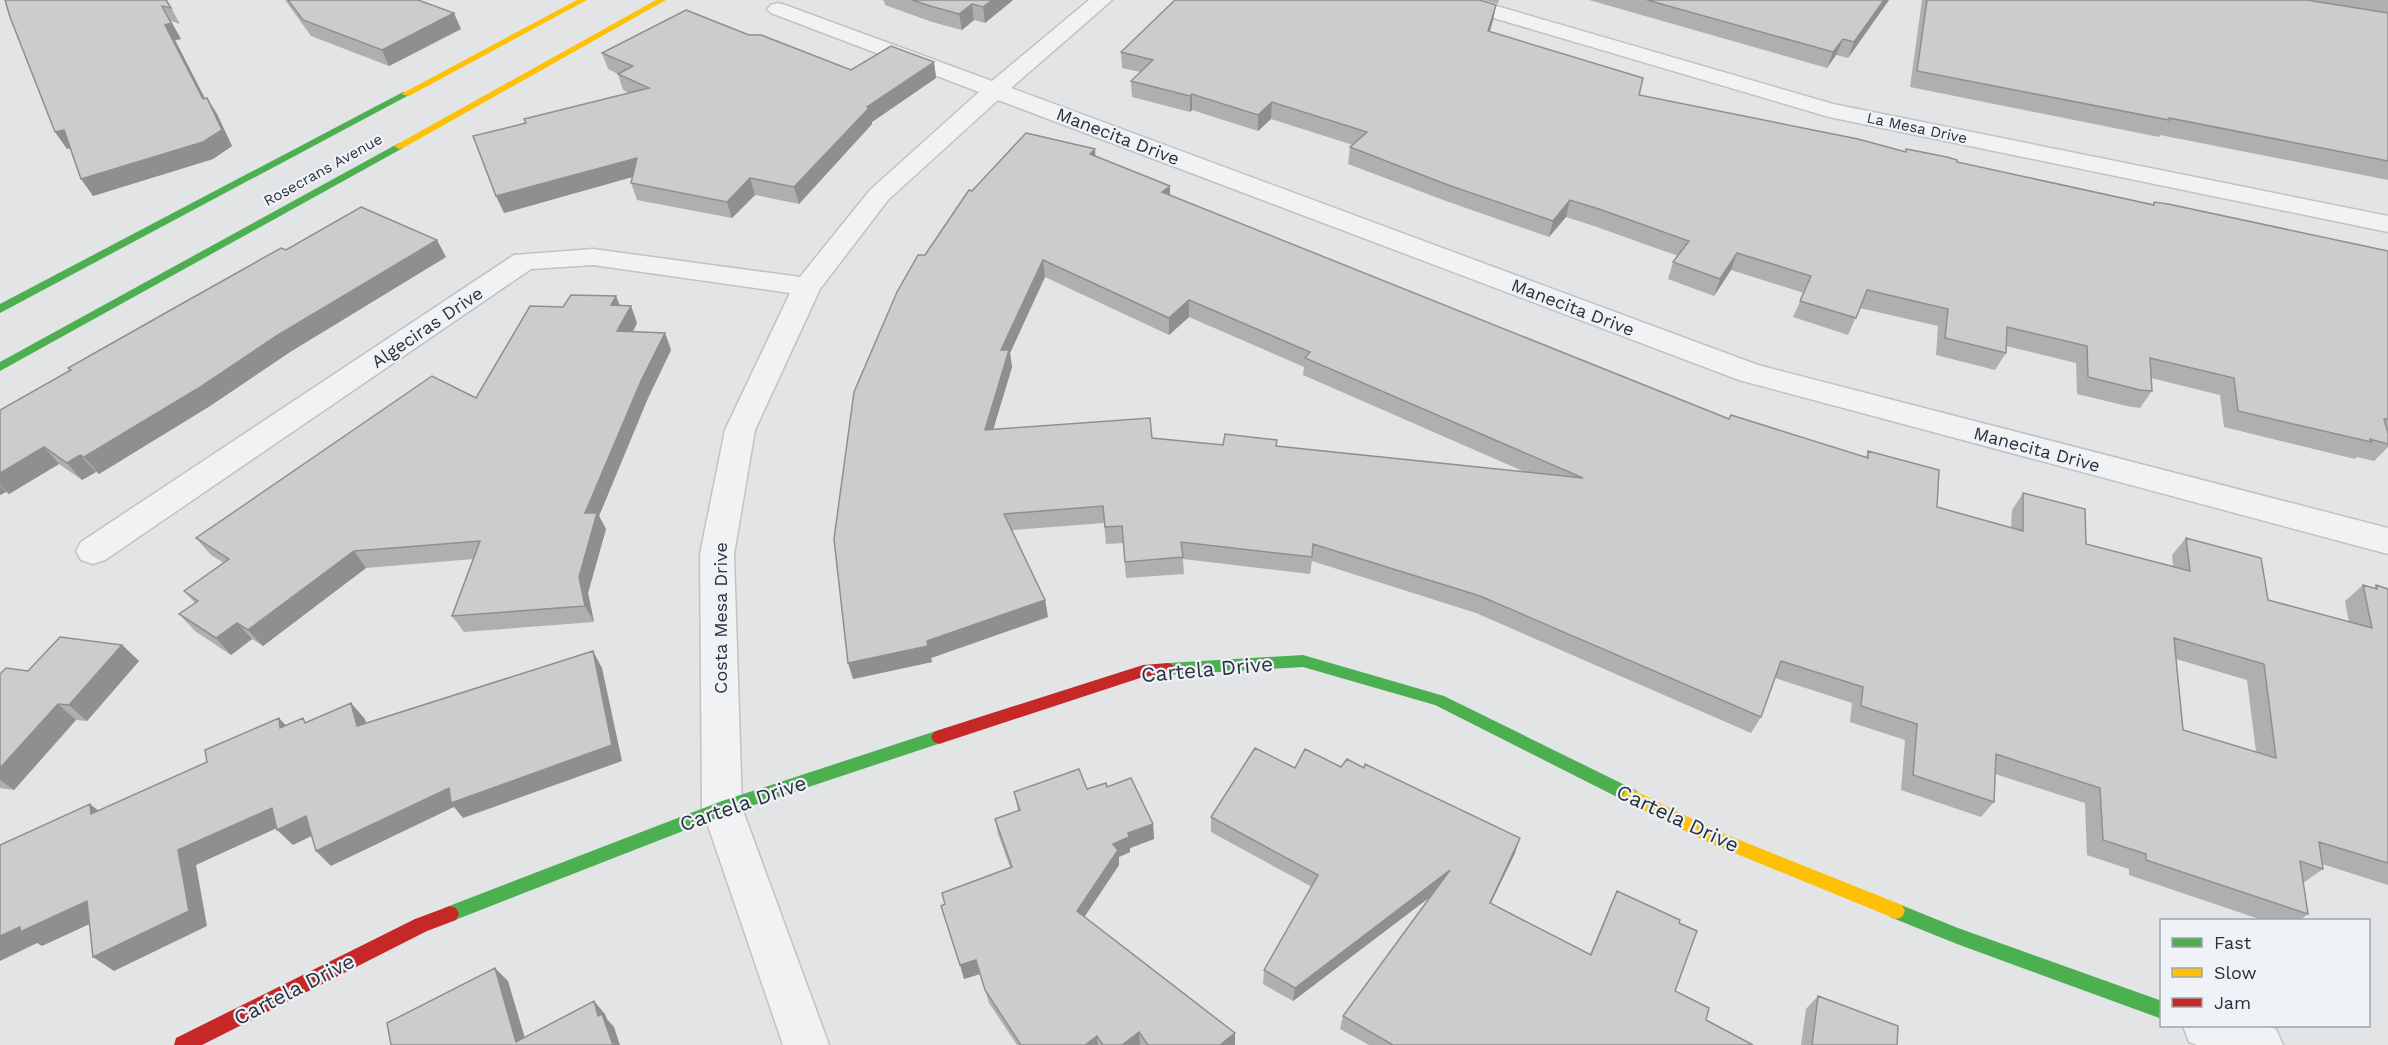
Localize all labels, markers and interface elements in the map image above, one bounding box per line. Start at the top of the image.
street label: Manecita Drive [1054,103,1182,169]
street label: La Mesa Drive [1865,109,1969,147]
street label: Rosecrans Avenue [261,130,385,210]
street label: Manecita Drive [1509,274,1637,340]
street label: Algeciras Drive [367,282,487,372]
street label: Manecita Drive [1971,422,2103,476]
street label: Costa Mesa Drive [710,542,731,694]
street label: Cartela Drive [1140,651,1274,687]
street label: Cartela Drive [676,770,810,836]
street label: Cartela Drive [1613,779,1743,857]
legend [2160,919,2370,1027]
text: Fast [2214,932,2252,953]
street label: Cartela Drive [229,948,359,1030]
text: Slow [2214,962,2257,983]
text: Jam [2214,992,2251,1013]

